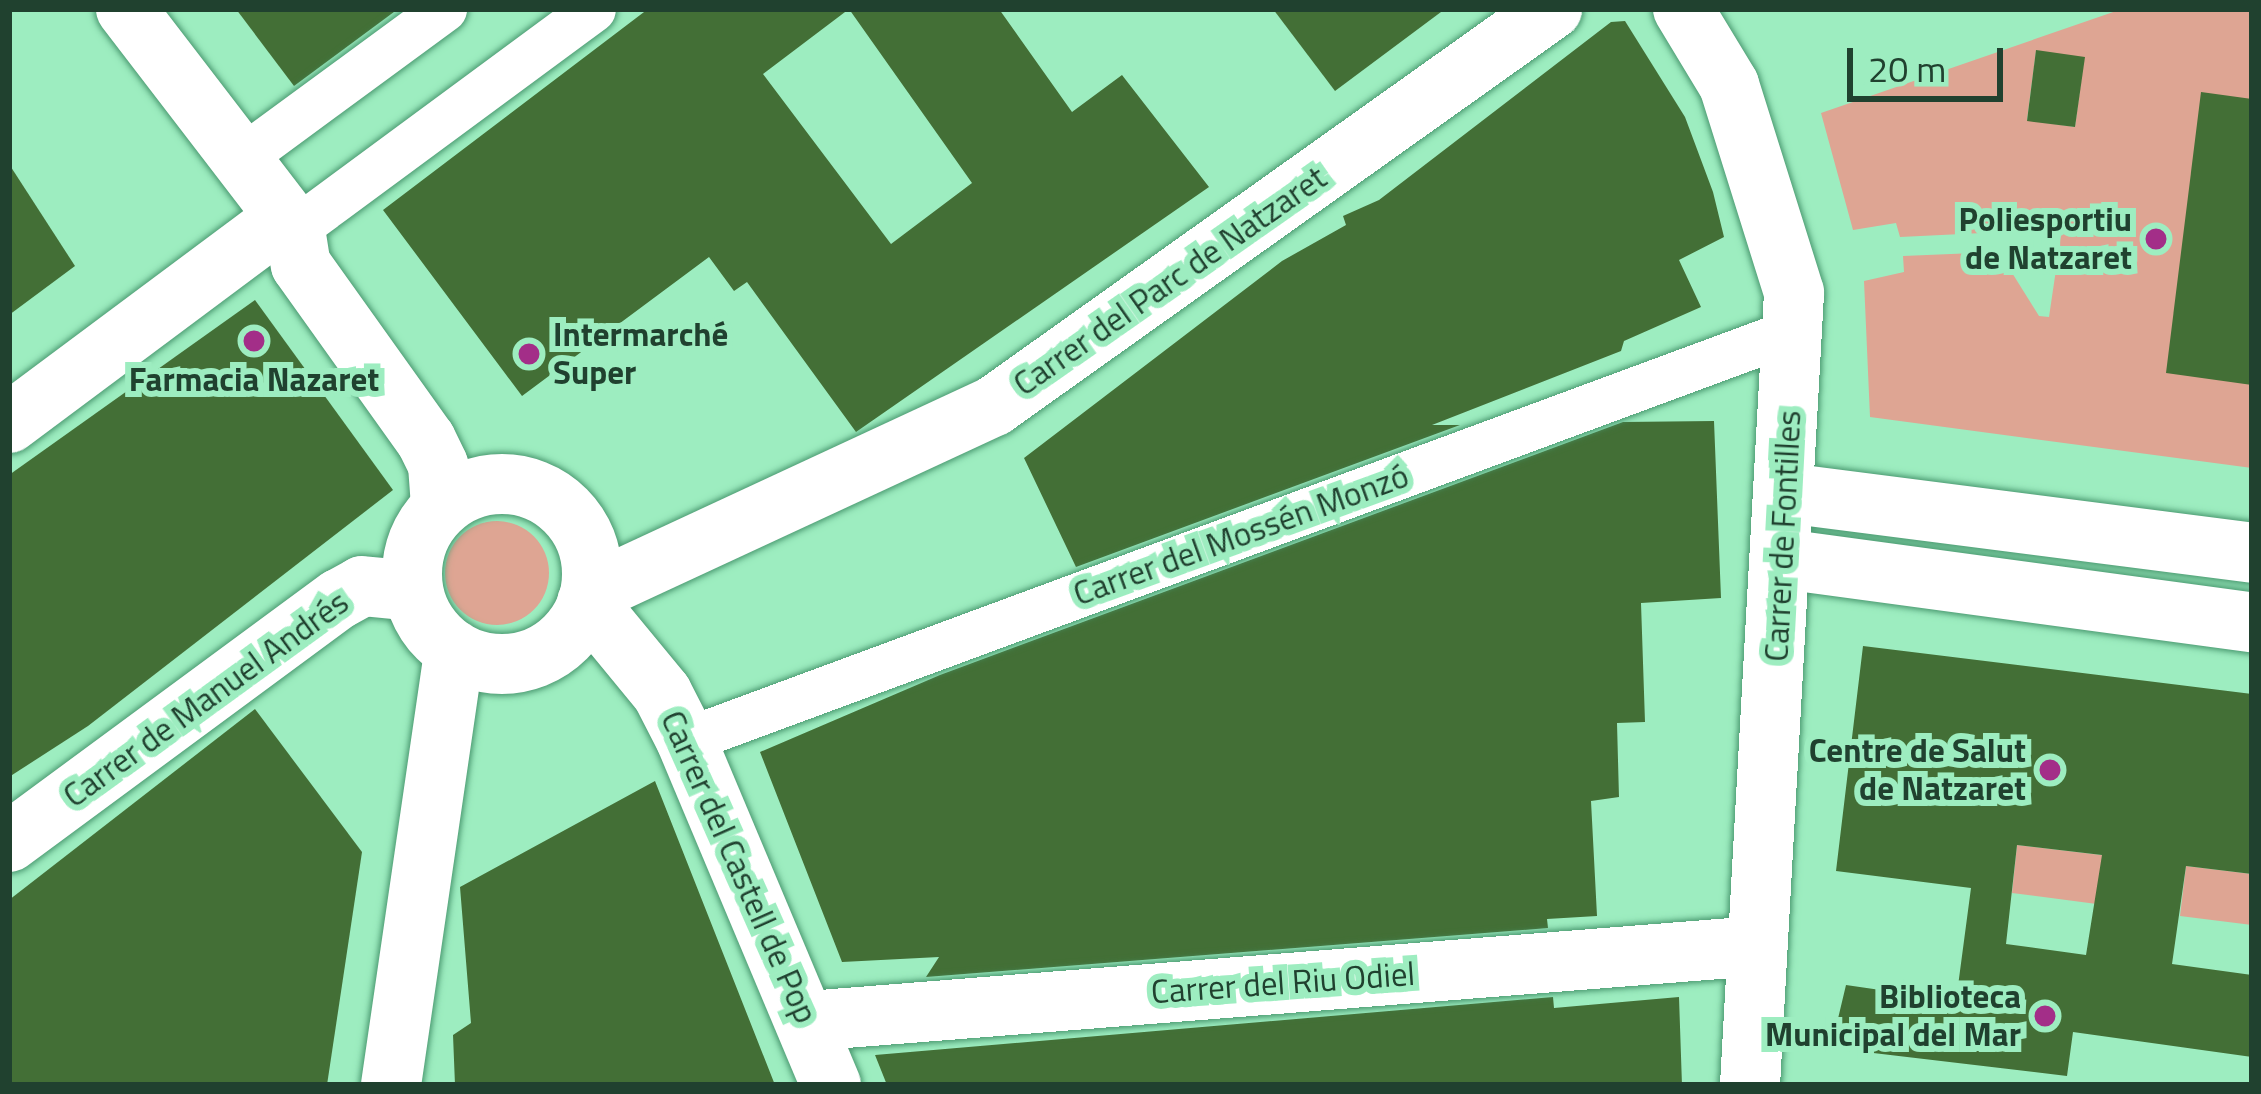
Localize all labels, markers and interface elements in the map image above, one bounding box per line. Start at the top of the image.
scale bar [1853,24,2009,98]
text: 20 m [1868,41,1946,96]
street label: Carrer del Parc de Natzaret [1006,158,1334,404]
place label: Poliesportiu de Natzaret [1959,200,2132,278]
marker: Poliesportiu de Natzaret [2143,226,2169,252]
place label: Intermarché Super [553,315,728,393]
marker: Farmacia Nazaret [241,328,267,354]
marker: Intermarché Super [516,341,542,367]
place label: Farmacia Nazaret [129,360,379,400]
street label: Carrer de Fontilles [1757,409,1809,663]
street label: Carrer del Mossén Monzó [1068,456,1414,614]
street label: Carrer de Manuel Andrés [56,582,356,816]
street label: Carrer del Castell de Pop [652,705,826,1029]
place label: Centre de Salut de Natzaret [1809,731,2026,809]
marker: Centre de Salut de Natzaret [2037,757,2063,783]
street label: Carrer del Riu Odiel [1150,954,1416,1012]
place label: Biblioteca Municipal del Mar [1765,977,2021,1055]
marker: Biblioteca Municipal del Mar [2032,1003,2058,1029]

